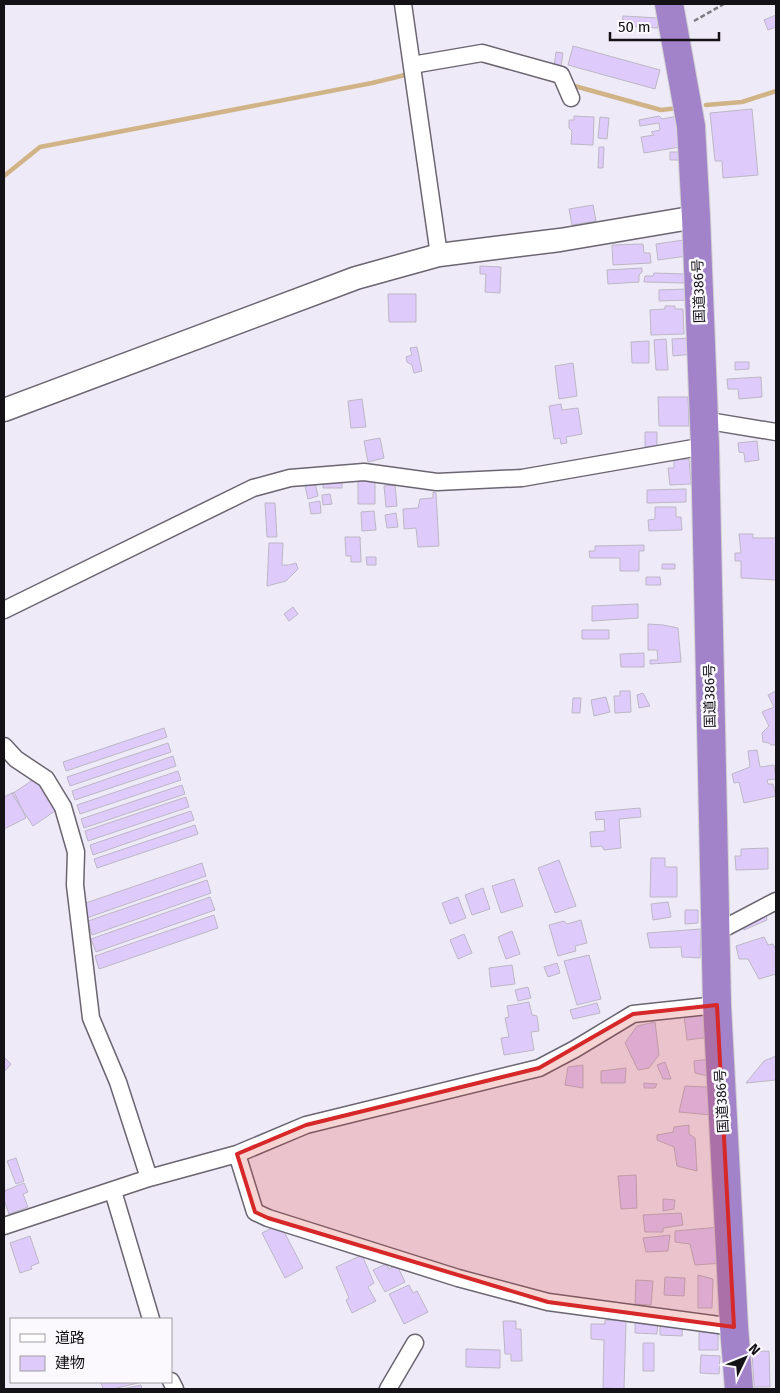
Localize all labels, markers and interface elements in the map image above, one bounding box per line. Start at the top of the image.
scale bar [610,10,719,42]
text: 50 m [618,18,651,36]
street label: 国道386号 [689,259,709,323]
street label: 国道386号 [701,664,719,728]
street label: 国道386号 [712,1069,732,1133]
legend [10,1318,172,1383]
text: 道路 [55,1329,85,1347]
north arrow [720,1333,770,1383]
text: N [745,1340,764,1359]
text: 建物 [55,1354,85,1372]

